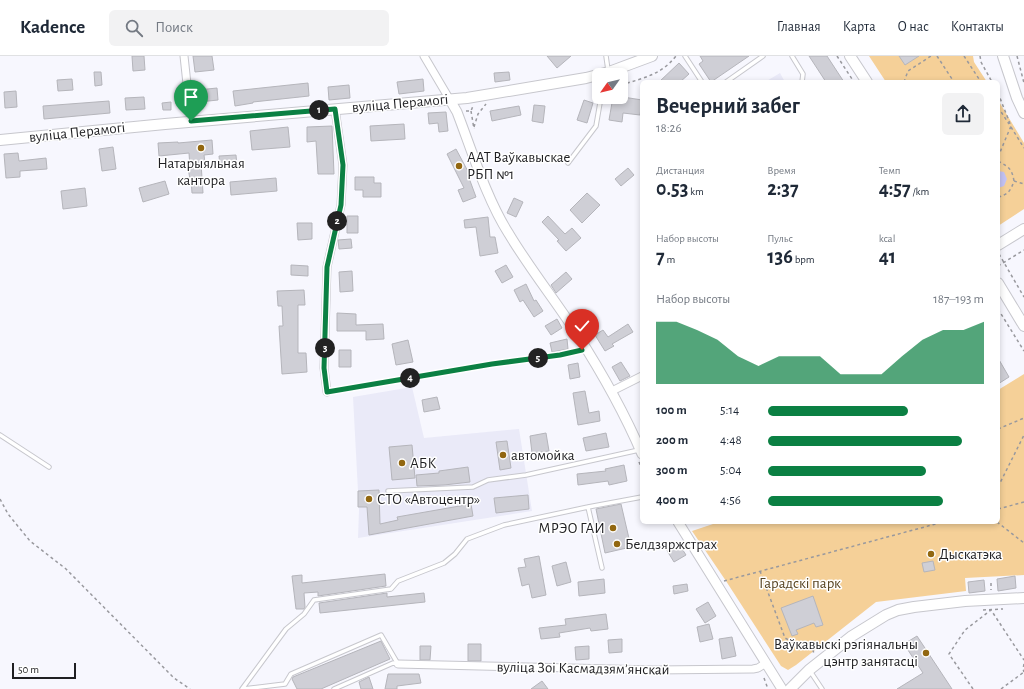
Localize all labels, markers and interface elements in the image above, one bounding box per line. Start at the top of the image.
search box [109,10,389,46]
icon: search [123,17,145,39]
text: Kadence [20,18,85,37]
text: Поиск [155,20,193,35]
text: Главная [777,20,821,34]
text: Карта [843,20,876,34]
text: О нас [898,20,929,34]
text: Контакты [951,20,1004,34]
north arrow [592,68,628,104]
map controls [592,68,628,104]
pin [174,80,208,121]
icon: arrive [180,86,202,108]
street label: вуліца Перамогі [351,92,449,115]
button: share [942,93,984,135]
text: Вечерний забег [656,95,800,117]
pin: 1 [309,100,329,120]
text: 1 [317,104,321,115]
street label: вуліца Перамогі [28,120,126,145]
text: 18:26 [656,122,682,135]
marker: Натарыяльная кантора [196,143,206,153]
place label: ААТ Ваўкавыскае РБП №1 [467,150,571,182]
place label: Натарыяльная кантора [157,156,245,188]
marker: ААТ Ваўкавыскае РБП №1 [454,161,464,171]
text: Дистанция [656,165,705,176]
text: Время [767,165,796,176]
text: Темп [879,165,901,176]
text: 0.53 [656,179,688,199]
text: 2:37 [767,179,799,199]
text: 4:57 [879,179,911,199]
text: km [688,186,704,197]
text: /km [911,186,929,197]
pin: 2 [327,211,347,231]
text: 2 [334,215,340,226]
text: Набор высоты [656,233,719,244]
text: Пульс [767,233,793,244]
text: kcal [879,233,895,244]
text: 7 [656,247,665,267]
text: 136 [767,247,793,267]
text: 41 [879,247,896,267]
text: m [665,254,675,265]
text: bpm [793,254,815,265]
text: Набор высоты [656,293,730,306]
text: 187–193 m [933,293,984,306]
pin [565,309,599,350]
icon: check [571,315,593,337]
pin: 3 [315,338,335,358]
text: 3 [323,342,327,353]
pin: 5 [528,348,548,368]
text: 5 [536,352,540,363]
pin: 4 [400,368,420,388]
text: 4 [407,372,413,383]
text: 100 m [656,404,687,417]
text: 5:14 [720,404,739,417]
text: 200 m [656,434,688,447]
text: 4:48 [720,434,742,447]
place label: автомойка [511,448,575,463]
marker: автомойка [498,450,508,460]
place label: АБК [410,456,436,471]
marker: АБК [397,458,407,468]
text: 300 m [656,464,688,477]
text: 5:04 [720,464,742,477]
place label: СТО «Автоцентр» [377,492,480,507]
marker: СТО «Автоцентр» [364,494,374,504]
text: 400 m [656,494,689,507]
text: 4:56 [720,494,741,507]
place label: МРЭО ГАИ [538,521,605,536]
marker: МРЭО ГАИ [608,523,618,533]
place label: Белдзяржстрах [625,537,718,552]
marker: Белдзяржстрах [612,539,622,549]
place label: Дыскатэка [939,547,1002,562]
marker: Дыскатэка [926,549,936,559]
park label: Гарадскі парк [759,576,841,591]
place label: Ваўкавыскі рэгіянальны цэнтр занятасці [774,637,918,669]
marker: Ваўкавыскі рэгіянальны цэнтр занятасці [921,648,931,658]
street label: вуліца Зоі Касмадзямʼянскай [496,659,670,678]
scale bar [12,661,76,680]
text: 50 m [18,664,39,675]

